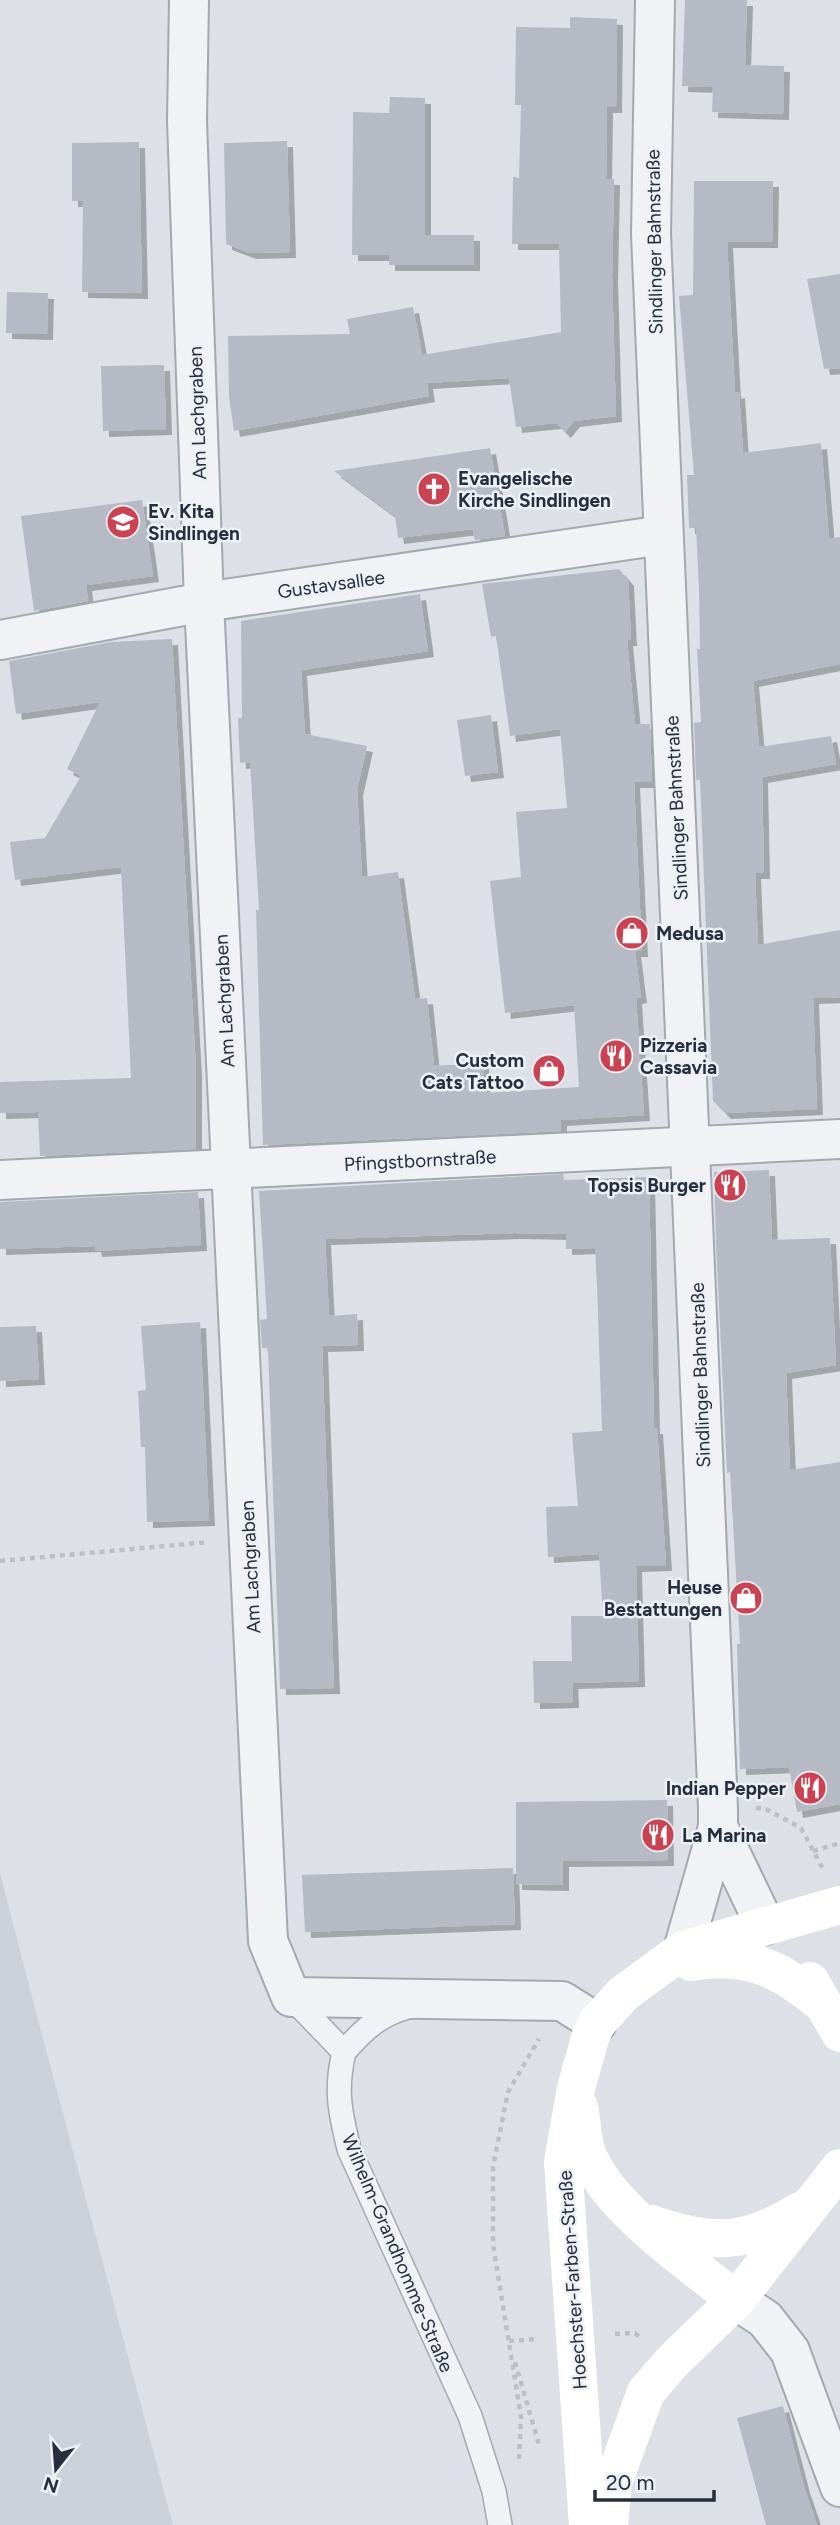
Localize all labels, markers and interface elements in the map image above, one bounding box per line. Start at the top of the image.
street label: Sindlinger Bahnstraße [641,149,668,335]
street label: Am Lachgraben [184,346,211,480]
place label: Evangelische Kirche Sindlingen [458,467,611,512]
church icon: Evangelische Kirche Sindlingen [415,470,453,508]
place label: Ev. Kita Sindlingen [148,500,240,545]
school or university icon: Ev. Kita Sindlingen [104,503,142,541]
street label: Gustavsallee [276,566,386,603]
street label: Sindlinger Bahnstraße [660,715,693,901]
shop icon: Medusa [613,914,651,952]
place label: Medusa [656,922,724,945]
street label: Am Lachgraben [210,934,239,1068]
place label: Pizzeria Cassavia [640,1034,717,1079]
restaurant icon: Pizzeria Cassavia [597,1037,635,1075]
place label: Custom Cats Tattoo [422,1049,524,1094]
shop icon: Custom Cats Tattoo [530,1052,568,1090]
street label: Pfingstbornstraße [343,1145,497,1176]
restaurant icon: Topsis Burger [711,1166,749,1204]
place label: Topsis Burger [588,1174,706,1197]
street label: Sindlinger Bahnstraße [686,1282,715,1468]
street label: Am Lachgraben [236,1500,265,1634]
place label: Heuse Bestattungen [604,1576,722,1621]
shop icon: Heuse Bestattungen [727,1579,765,1617]
restaurant icon: Indian Pepper [791,1769,829,1807]
place label: Indian Pepper [666,1777,786,1800]
restaurant icon: La Marina [639,1816,677,1854]
place label: La Marina [682,1824,766,1847]
street label: Wilhelm-Grandhomme-Straße [337,2131,458,2376]
street label: Hoechster-Farben-Straße [553,2170,592,2390]
north arrow [21,2434,91,2504]
scale bar [595,2458,714,2502]
text: 20 m [606,2470,654,2495]
text: N [41,2472,62,2498]

